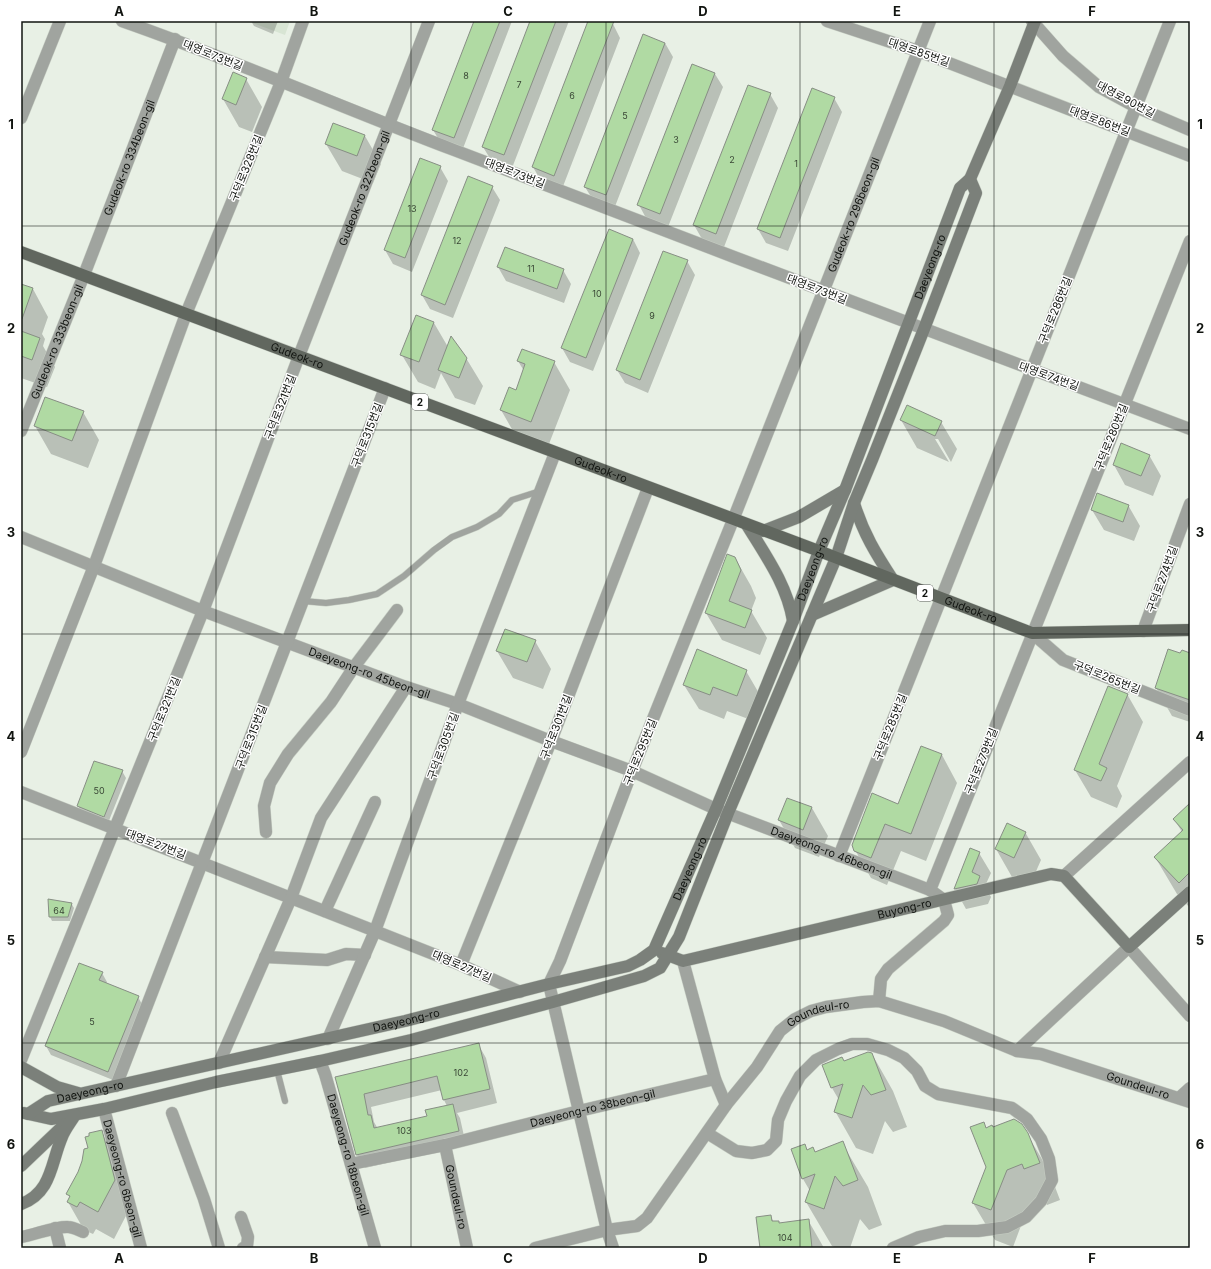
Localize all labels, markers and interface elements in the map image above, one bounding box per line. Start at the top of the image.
text: A [114,3,124,19]
text: B [310,3,319,19]
text: C [503,3,513,19]
text: D [698,3,708,19]
text: E [893,3,901,19]
text: F [1088,3,1096,19]
street label: 대영로85번길 [886,35,952,69]
street label: 대영로73번길 [181,37,245,73]
house number: 8 [463,70,469,81]
street label: 대영로90번길 [1094,78,1158,120]
house number: 7 [516,79,522,90]
house number: 6 [569,90,575,101]
street label: Gudeok-ro 334beon-gil [101,98,158,218]
street label: 대영로86번길 [1068,103,1132,139]
house number: 5 [622,110,628,121]
text: 1 [8,116,14,132]
text: 1 [1197,116,1203,132]
street label: Gudeok-ro 322beon-gil [335,129,393,248]
street label: 구덕로328번길 [226,132,266,204]
house number: 3 [673,134,679,145]
house number: 2 [729,154,735,165]
street label: 대영로73번길 [483,155,547,191]
street label: Gudeok-ro 296beon-gil [824,155,882,274]
house number: 1 [794,158,798,169]
house number: 13 [407,203,417,214]
street label: Daeyeong-ro [911,232,949,301]
house number: 12 [452,235,462,246]
house number: 11 [527,263,535,274]
street label: 대영로73번길 [785,271,849,307]
street label: 구덕로286번길 [1035,274,1075,346]
street label: Gudeok-ro 333beon-gil [27,283,86,401]
house number: 10 [592,288,602,299]
house number: 9 [649,310,655,321]
text: 2 [7,320,15,336]
text: 2 [1196,320,1204,336]
street label: Gudeok-ro [269,339,326,372]
street label: 대영로74번길 [1017,359,1081,393]
street label: 구덕로321번길 [261,372,299,442]
road number: 2 [412,394,428,410]
street label: 구덕로315번길 [348,400,386,470]
street label: 구덕로280번길 [1091,401,1131,473]
street label: Gudeok-ro [572,453,630,486]
text: 3 [7,524,15,540]
text: 3 [1196,524,1204,540]
street label: Daeyeong-ro [794,534,832,603]
street label: 구덕로274번길 [1143,544,1181,614]
road number: 2 [917,585,933,601]
street label: Gudeok-ro [942,593,1000,626]
street label: Daeyeong-ro 45beon-gil [307,644,432,701]
street label: 구덕로265번길 [1072,657,1142,697]
street label: 구덕로321번길 [145,675,183,743]
street label: 구덕로301번길 [537,692,575,762]
street label: 구덕로285번길 [870,692,910,762]
street label: 구덕로315번길 [232,702,270,772]
street label: 구덕로305번길 [424,710,462,782]
street label: 구덕로295번길 [620,717,660,787]
street label: 구덕로279번길 [961,726,1001,796]
text: 4 [7,728,16,744]
text: 4 [1196,728,1205,744]
house number: 50 [93,785,105,796]
street label: Daeyeong-ro 46beon-gil [769,823,894,882]
street label: 대영로27번길 [124,826,188,862]
street label: Daeyeong-ro [670,834,710,903]
street label: Buyong-ro [876,895,933,922]
house number: 64 [53,905,65,916]
text: 5 [7,932,15,948]
text: 5 [1196,932,1204,948]
street label: 대영로27번길 [430,947,494,985]
street label: Goundeul-ro [784,997,850,1030]
street label: Daeyeong-ro [371,1005,441,1035]
house number: 5 [89,1016,95,1027]
house number: 102 [454,1067,468,1078]
street label: Goundeul-ro [1105,1069,1172,1102]
street label: Daeyeong-ro [55,1077,125,1106]
street label: Daeyeong-ro 38beon-gil [528,1086,657,1130]
street label: Daeyeong-ro 18beon-gil [324,1092,372,1217]
street label: Daeyeong-ro 6beon-gil [100,1118,145,1239]
house number: 103 [397,1125,412,1136]
text: 6 [7,1136,15,1152]
text: 6 [1196,1136,1204,1152]
street label: Goundeul-ro [442,1163,470,1231]
house number: 104 [777,1232,793,1243]
text: A [114,1250,124,1266]
text: B [310,1250,319,1266]
text: C [503,1250,513,1266]
text: D [698,1250,708,1266]
text: E [893,1250,901,1266]
text: F [1088,1250,1096,1266]

